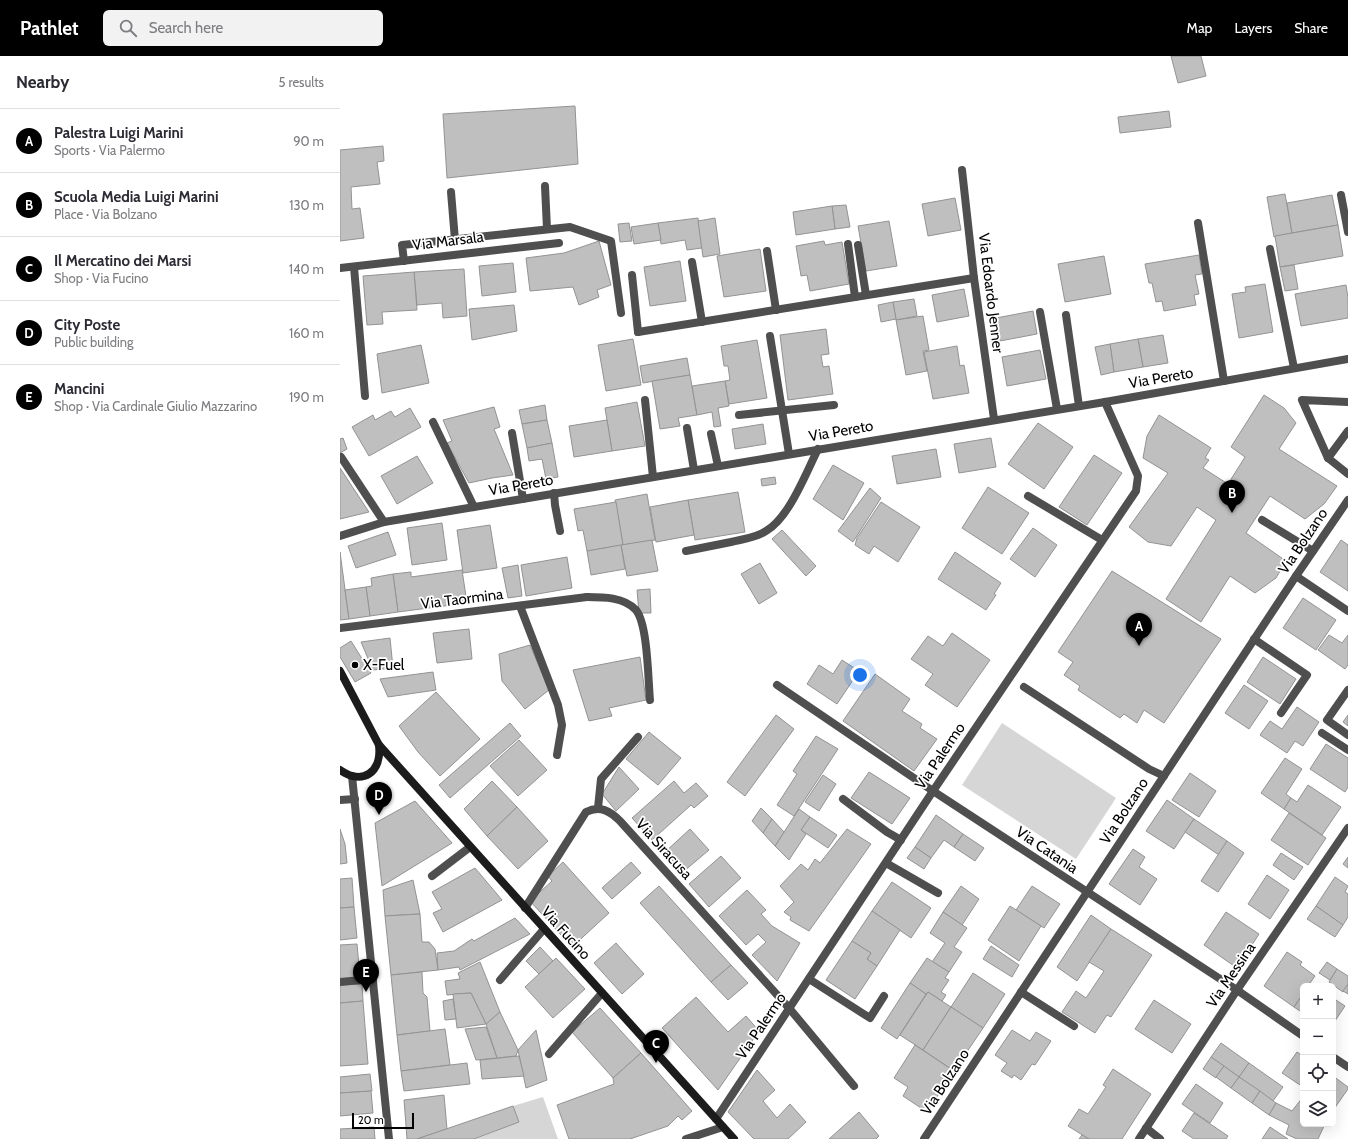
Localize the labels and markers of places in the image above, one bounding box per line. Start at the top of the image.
pin: B [1219,480,1245,513]
pin: A [1126,613,1152,646]
place label: X-Fuel [363,656,405,674]
marker: X-Fuel [350,660,360,670]
pin: D [366,782,392,815]
pin: E [353,959,379,992]
pin: C [643,1030,669,1063]

